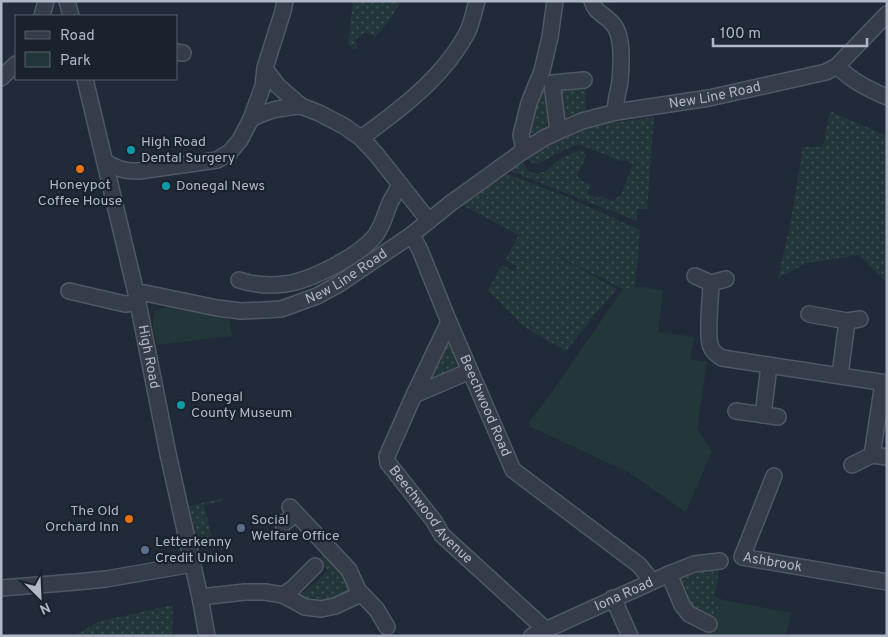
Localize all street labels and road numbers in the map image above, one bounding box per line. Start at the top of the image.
street label: New Line Road [668,78,763,112]
street label: New Line Road [303,245,391,308]
street label: High Road [134,323,163,390]
street label: Beechwood Road [456,352,515,459]
street label: Beechwood Avenue [385,462,476,567]
street label: Ashbrook [741,549,804,576]
street label: Iona Road [592,574,656,615]

